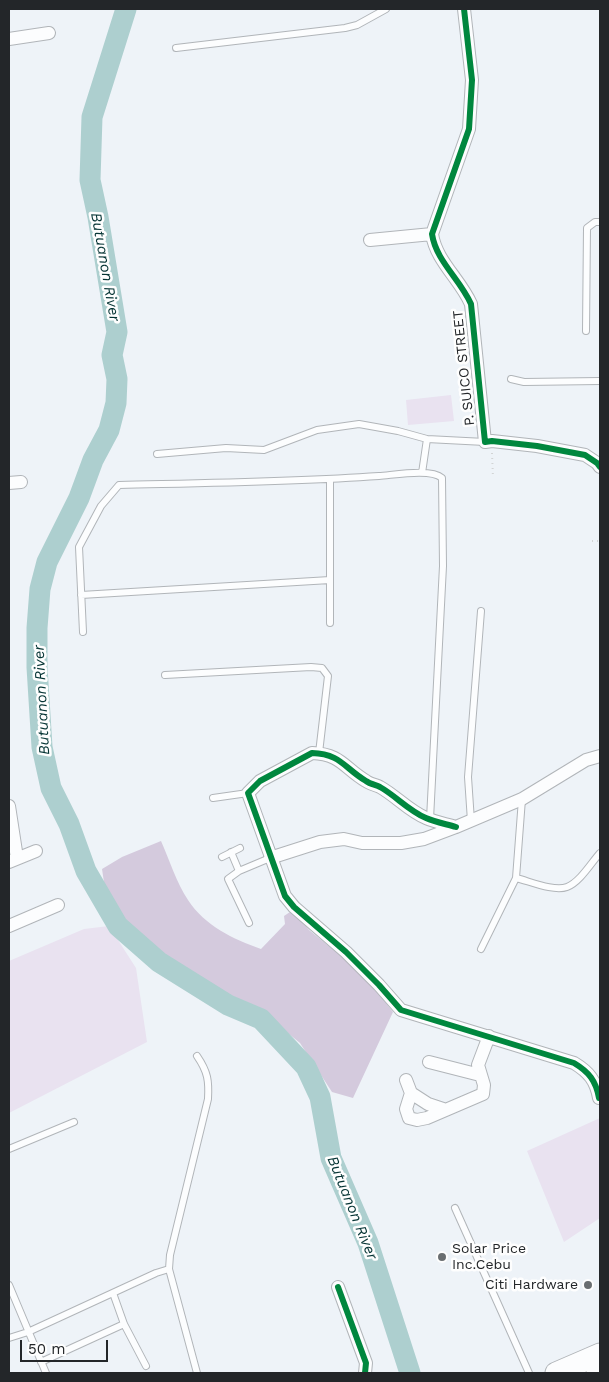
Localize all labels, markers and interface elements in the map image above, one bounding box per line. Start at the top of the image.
water label: Butuanon River [87,211,123,323]
street label: P. SUICO STREET [450,309,478,427]
water label: Butuanon River [30,644,54,756]
water label: Butuanon River [323,1154,381,1262]
place label: Solar Price Inc.Cebu [452,1241,526,1274]
marker: Solar Price Inc.Cebu [436,1251,448,1263]
place label: Citi Hardware [485,1277,578,1293]
marker: Citi Hardware [582,1279,594,1291]
scale bar [22,1330,110,1362]
text: 50 m [28,1340,65,1358]

